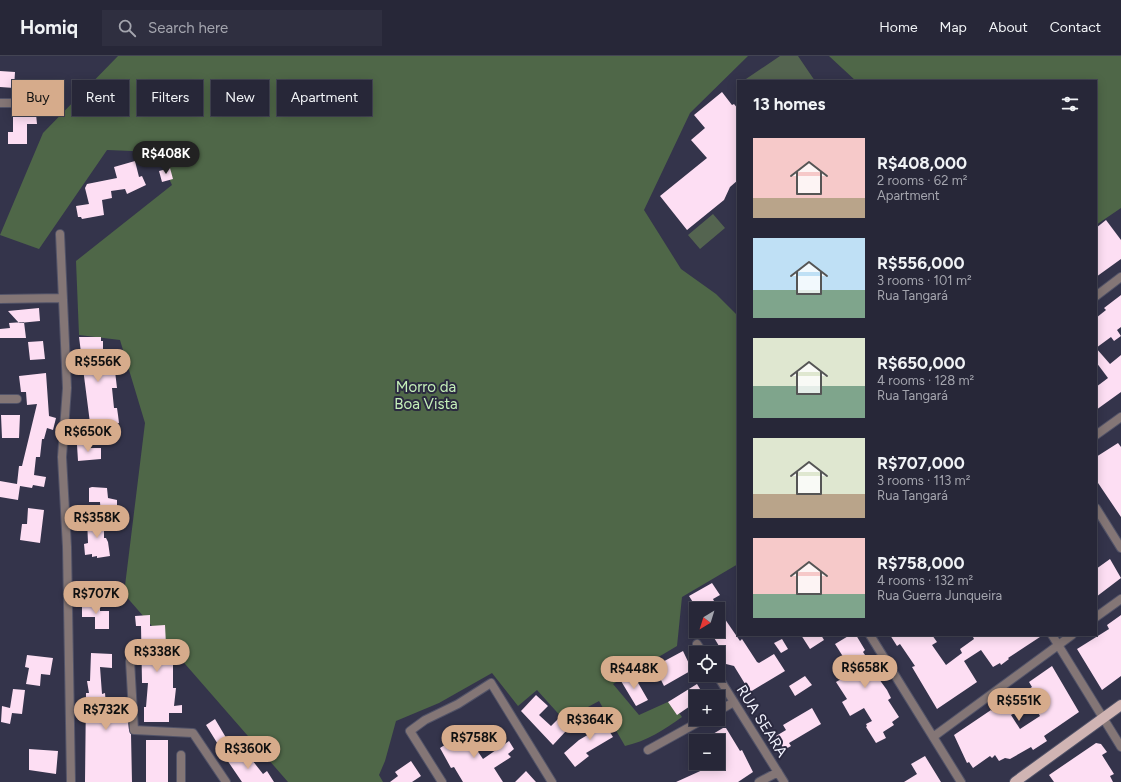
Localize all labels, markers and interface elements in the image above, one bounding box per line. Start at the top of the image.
search box [102,10,382,46]
text: Homiq [20,16,78,39]
icon: search [116,17,138,39]
text: Search here [148,19,228,37]
text: Home [879,19,918,36]
text: Map [940,19,967,36]
text: About [989,19,1028,36]
text: Contact [1050,19,1101,36]
chip: Buy [12,80,64,116]
chip: Rent [72,80,129,116]
chip: Filters [137,80,203,116]
chip: New [211,80,269,116]
chip: Apartment [277,80,372,116]
icon: filters [1059,93,1081,115]
text: 13 homes [753,94,825,114]
pin: R$408K [133,141,199,175]
text: R$408K [142,146,190,161]
text: R$408,000 [877,153,967,173]
icon: home [785,154,833,202]
text: 2 rooms · 62 m² [877,173,967,188]
text: Apartment [877,188,940,203]
text: R$556,000 [877,253,964,273]
icon: home [785,254,833,302]
text: 3 rooms · 101 m² [877,273,972,288]
text: Rua Tangará [877,288,948,303]
pin: R$556K [65,349,131,383]
text: R$650,000 [877,353,966,373]
text: R$556K [75,354,121,369]
icon: home [785,354,833,402]
text: 4 rooms · 128 m² [877,373,974,388]
park label: Morro da Boa Vista [394,378,458,413]
text: Rua Tangará [877,388,948,403]
pin: R$650K [55,419,121,453]
text: R$650K [64,424,112,439]
text: R$707,000 [877,453,965,473]
icon: home [785,454,833,502]
text: 3 rooms · 113 m² [877,473,970,488]
text: Rua Tangará [877,488,948,503]
pin: R$358K [64,505,130,539]
text: R$358K [74,510,120,525]
text: R$758,000 [877,553,965,573]
icon: home [785,554,833,602]
text: 4 rooms · 132 m² [877,573,973,588]
pin: R$707K [63,581,129,615]
text: R$707K [72,586,120,601]
text: Rua Guerra Junqueira [877,588,1002,603]
north arrow [689,602,725,638]
map controls [689,602,725,770]
pin: R$338K [124,639,190,673]
text: R$338K [134,644,180,659]
button: locate [689,646,725,682]
pin: R$658K [832,655,898,689]
pin: R$448K [601,656,667,690]
text: R$658K [841,660,889,675]
text: R$448K [610,661,658,676]
street label: RUA SEARA [733,682,791,760]
pin: R$551K [986,688,1052,722]
button: + [689,690,725,726]
text: R$551K [997,693,1041,708]
pin: R$732K [73,697,139,731]
text: R$732K [83,702,129,717]
pin: R$364K [557,707,623,741]
text: R$364K [566,712,614,727]
pin: R$758K [441,725,507,759]
text: R$758K [451,730,497,745]
button: − [689,734,725,770]
pin: R$360K [215,736,281,770]
text: R$360K [224,741,272,756]

